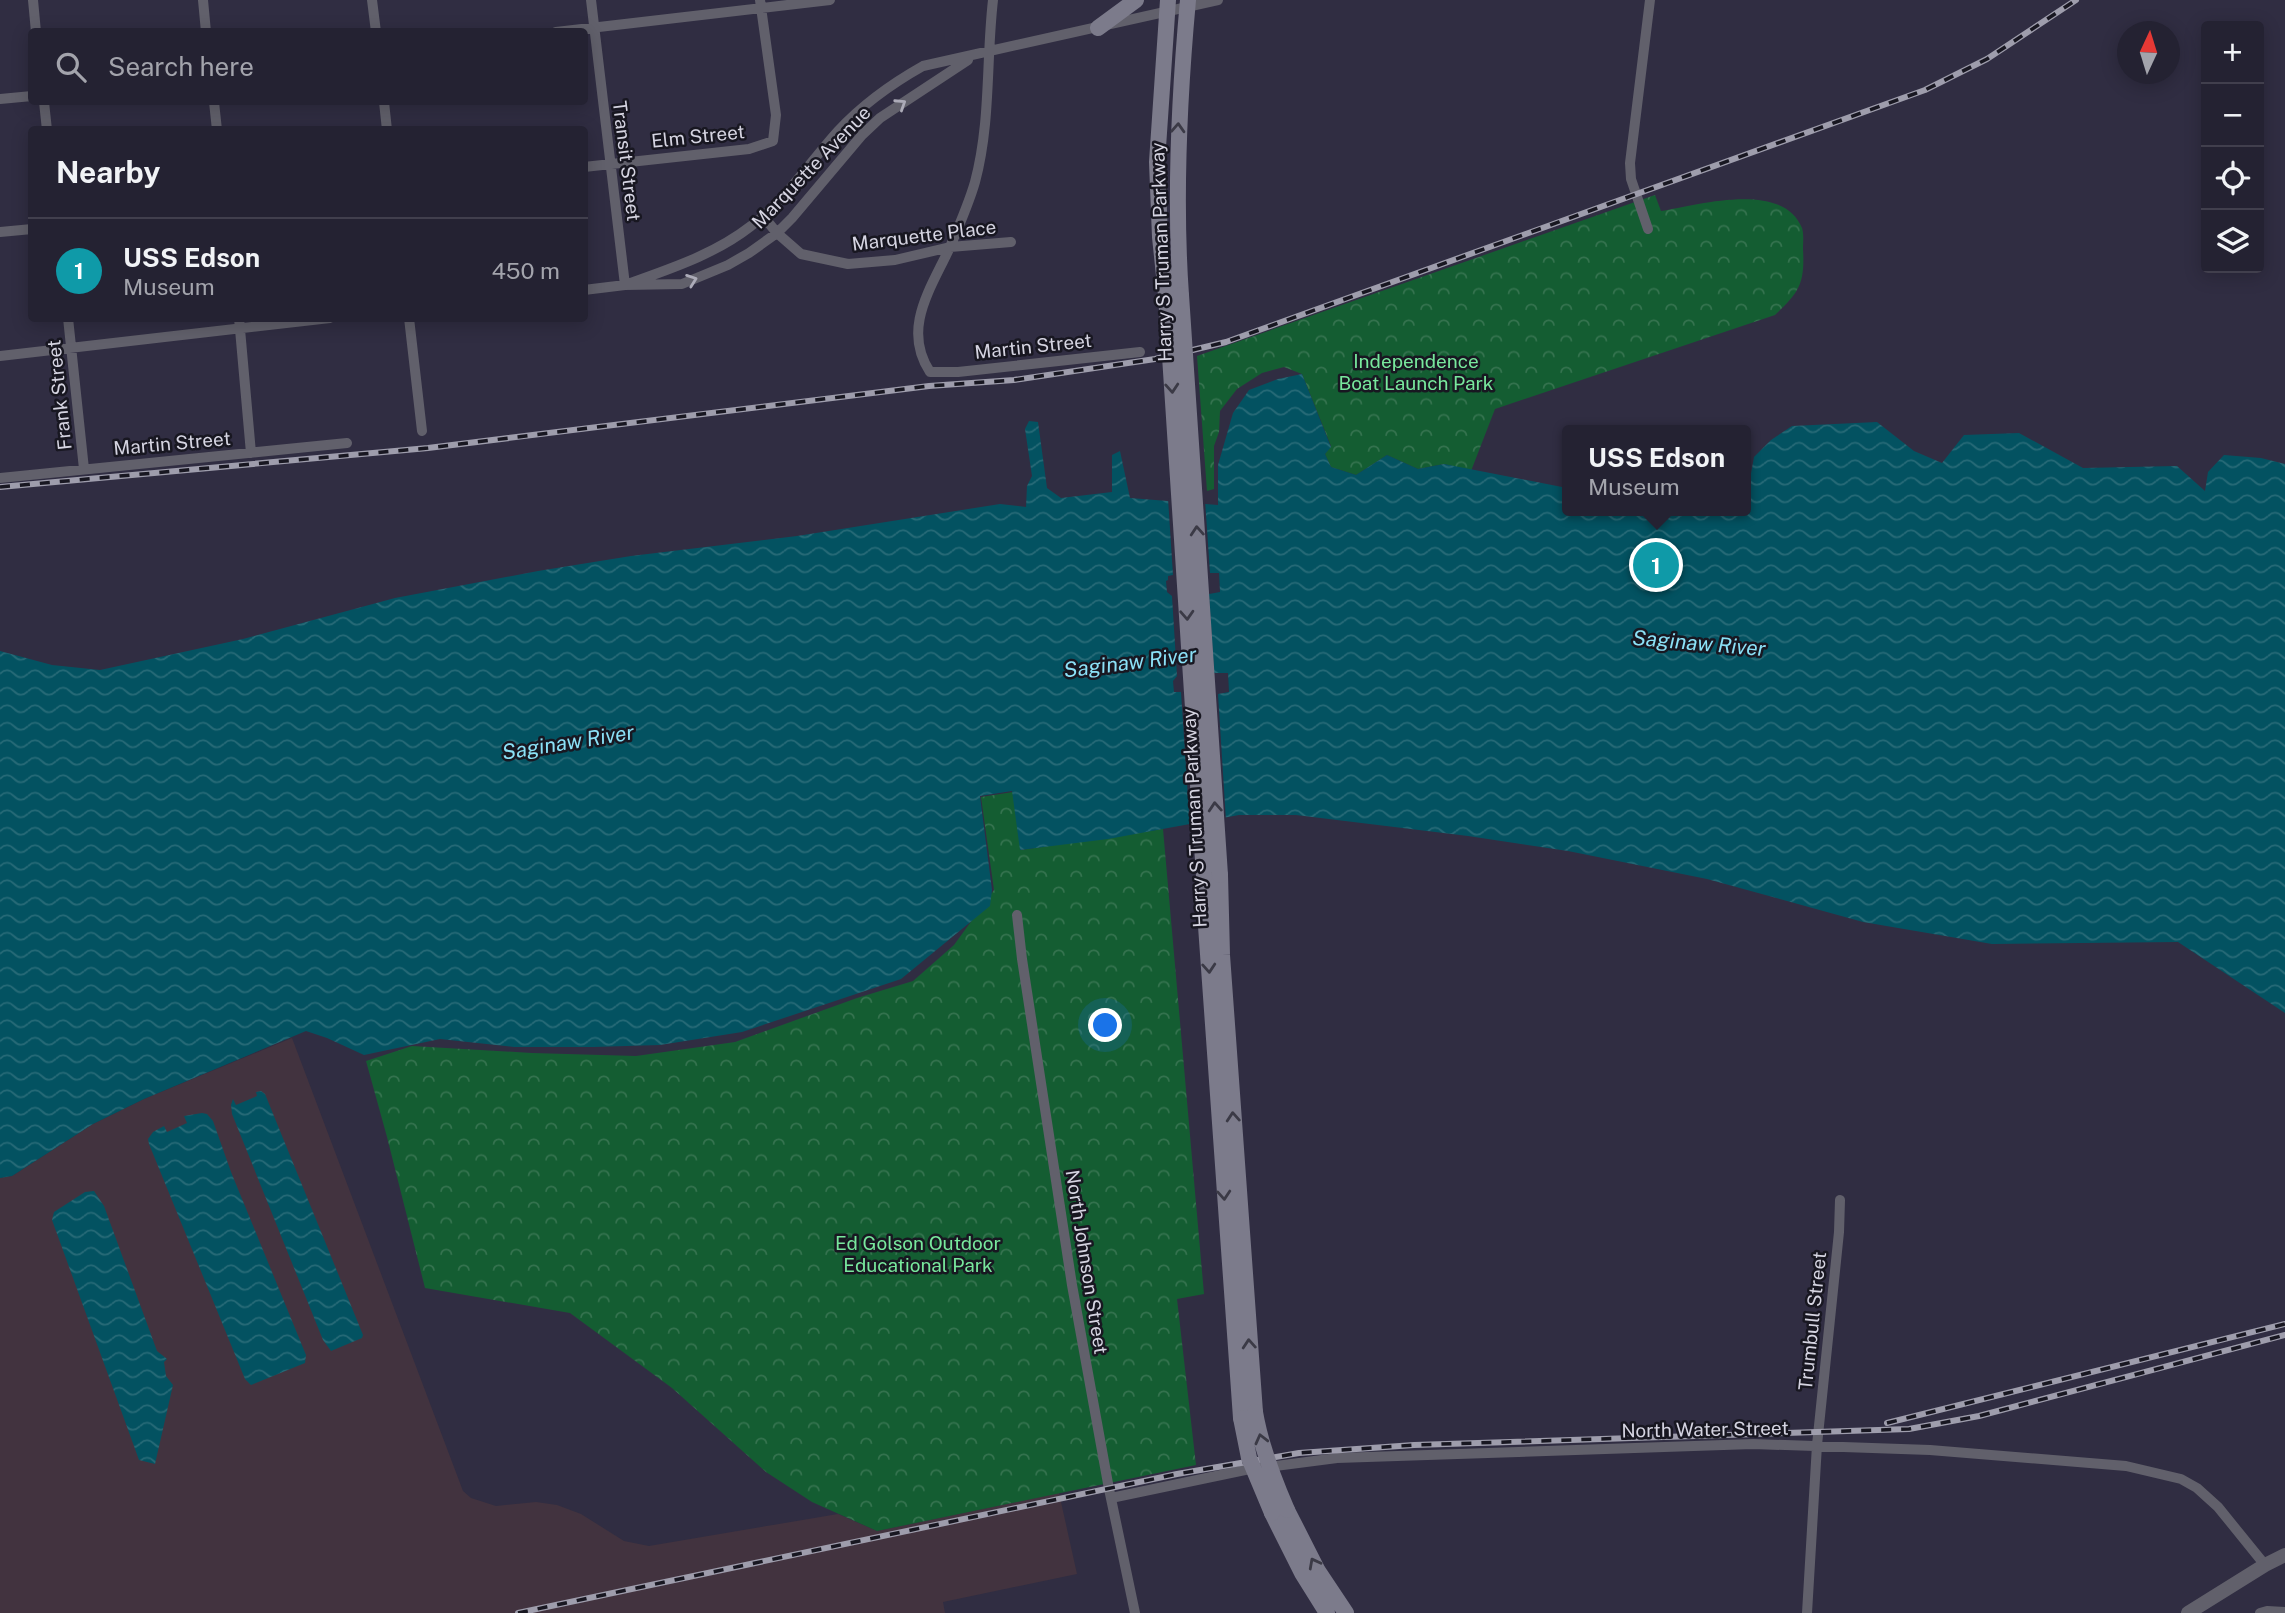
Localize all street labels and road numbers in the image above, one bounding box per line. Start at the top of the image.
street label: Transit Street [609,100,645,222]
street label: Marquette Avenue [747,101,875,233]
street label: Elm Street [650,120,746,152]
street label: Harry S Truman Parkway [1146,142,1176,362]
street label: Marquette Place [851,215,997,255]
street label: Martin Street [973,329,1093,363]
street label: Frank Street [42,339,76,451]
street label: Martin Street [112,427,232,459]
street label: Harry S Truman Parkway [1177,708,1211,928]
street label: North Johnson Street [1062,1168,1112,1356]
street label: Trumbull Street [1794,1250,1830,1392]
street label: North Water Street [1621,1417,1789,1441]

